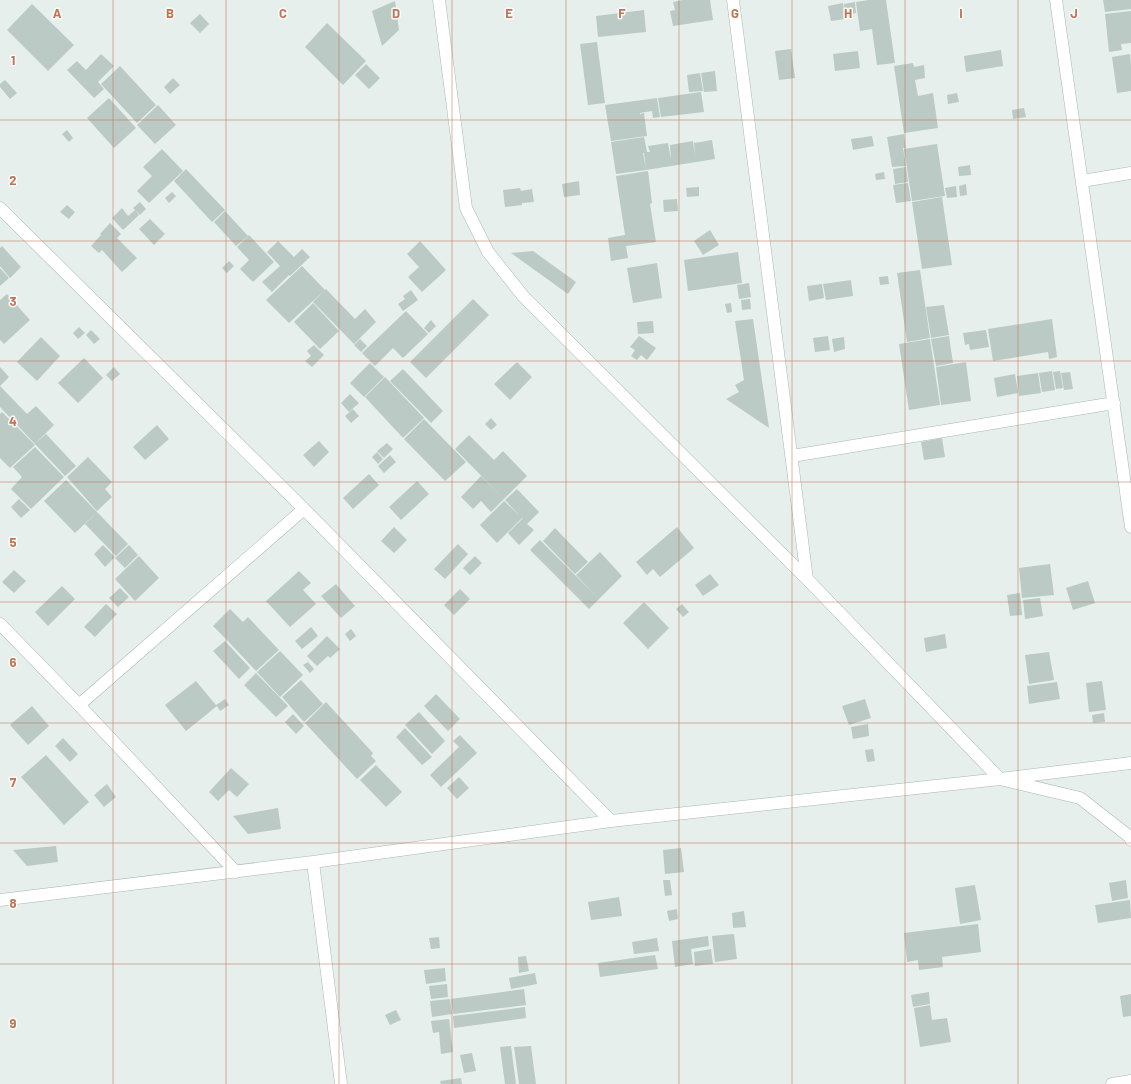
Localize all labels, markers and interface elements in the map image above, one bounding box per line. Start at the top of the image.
text: A [53,5,62,21]
text: B [166,5,174,21]
text: C [279,5,287,21]
text: D [392,5,400,21]
text: E [505,5,513,21]
text: F [618,5,626,21]
text: G [731,5,739,21]
text: H [844,5,852,21]
text: I [959,5,963,21]
text: J [1070,5,1078,21]
text: 1 [11,52,15,68]
text: 2 [9,172,17,188]
text: 3 [9,293,17,309]
text: 4 [9,413,17,429]
text: 5 [9,534,17,550]
text: 6 [10,654,17,670]
text: 7 [10,774,17,790]
text: 8 [9,895,17,911]
text: 9 [10,1015,17,1031]

